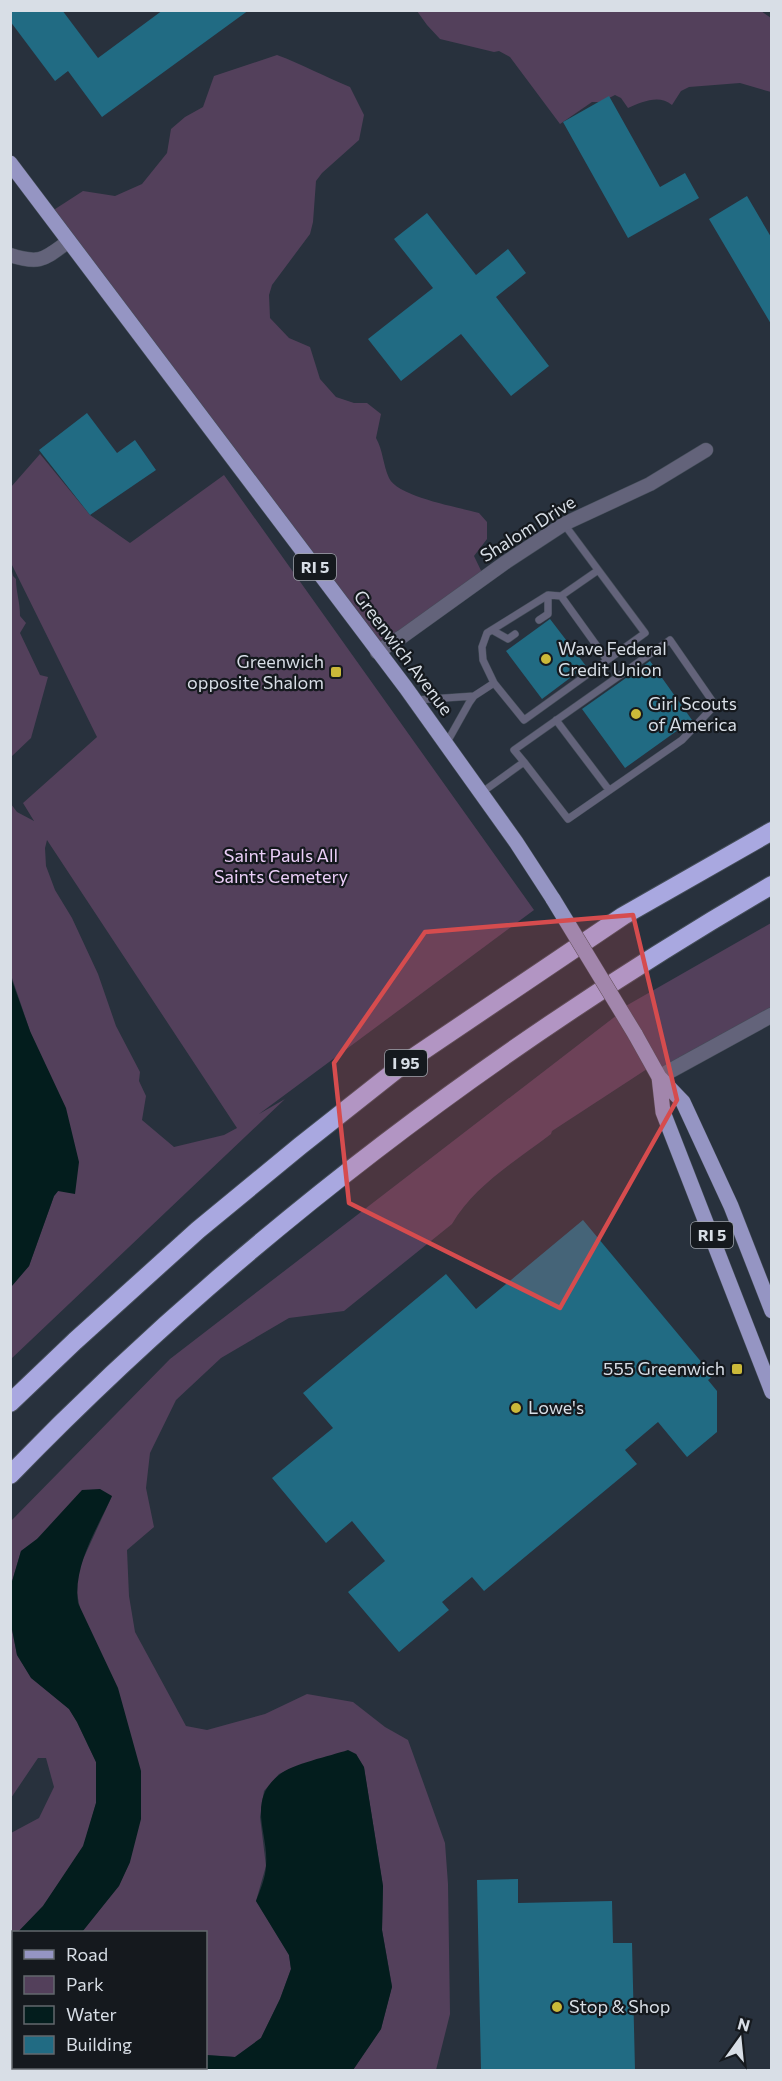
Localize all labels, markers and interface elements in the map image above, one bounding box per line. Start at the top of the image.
street label: Shalom Drive [476,490,579,566]
road number: RI 5 [294,554,336,580]
street label: Greenwich Avenue [350,586,458,719]
place label: Wave Federal Credit Union [558,637,667,680]
place label: Greenwich opposite Shalom [187,650,324,693]
marker: Wave Federal Credit Union [539,652,553,666]
marker: Greenwich opposite Shalom [329,665,343,679]
place label: Girl Scouts of America [648,692,737,735]
marker: Girl Scouts of America [629,707,643,721]
park label: Saint Pauls All Saints Cemetery [214,844,348,887]
road number: I 95 [385,1050,427,1076]
road number: RI 5 [691,1222,733,1248]
place label: 555 Greenwich [603,1357,725,1379]
marker: 555 Greenwich [730,1362,744,1376]
place label: Lowe's [528,1396,584,1418]
marker: Lowe's [509,1401,523,1415]
legend [12,1931,207,2069]
text: Road [66,1943,108,1965]
text: Park [66,1973,104,1995]
place label: Stop & Shop [569,1995,670,2017]
marker: Stop & Shop [550,2000,564,2014]
text: Water [66,2003,117,2025]
north arrow [710,2009,770,2069]
text: N [736,2013,752,2035]
text: Building [66,2033,132,2055]

